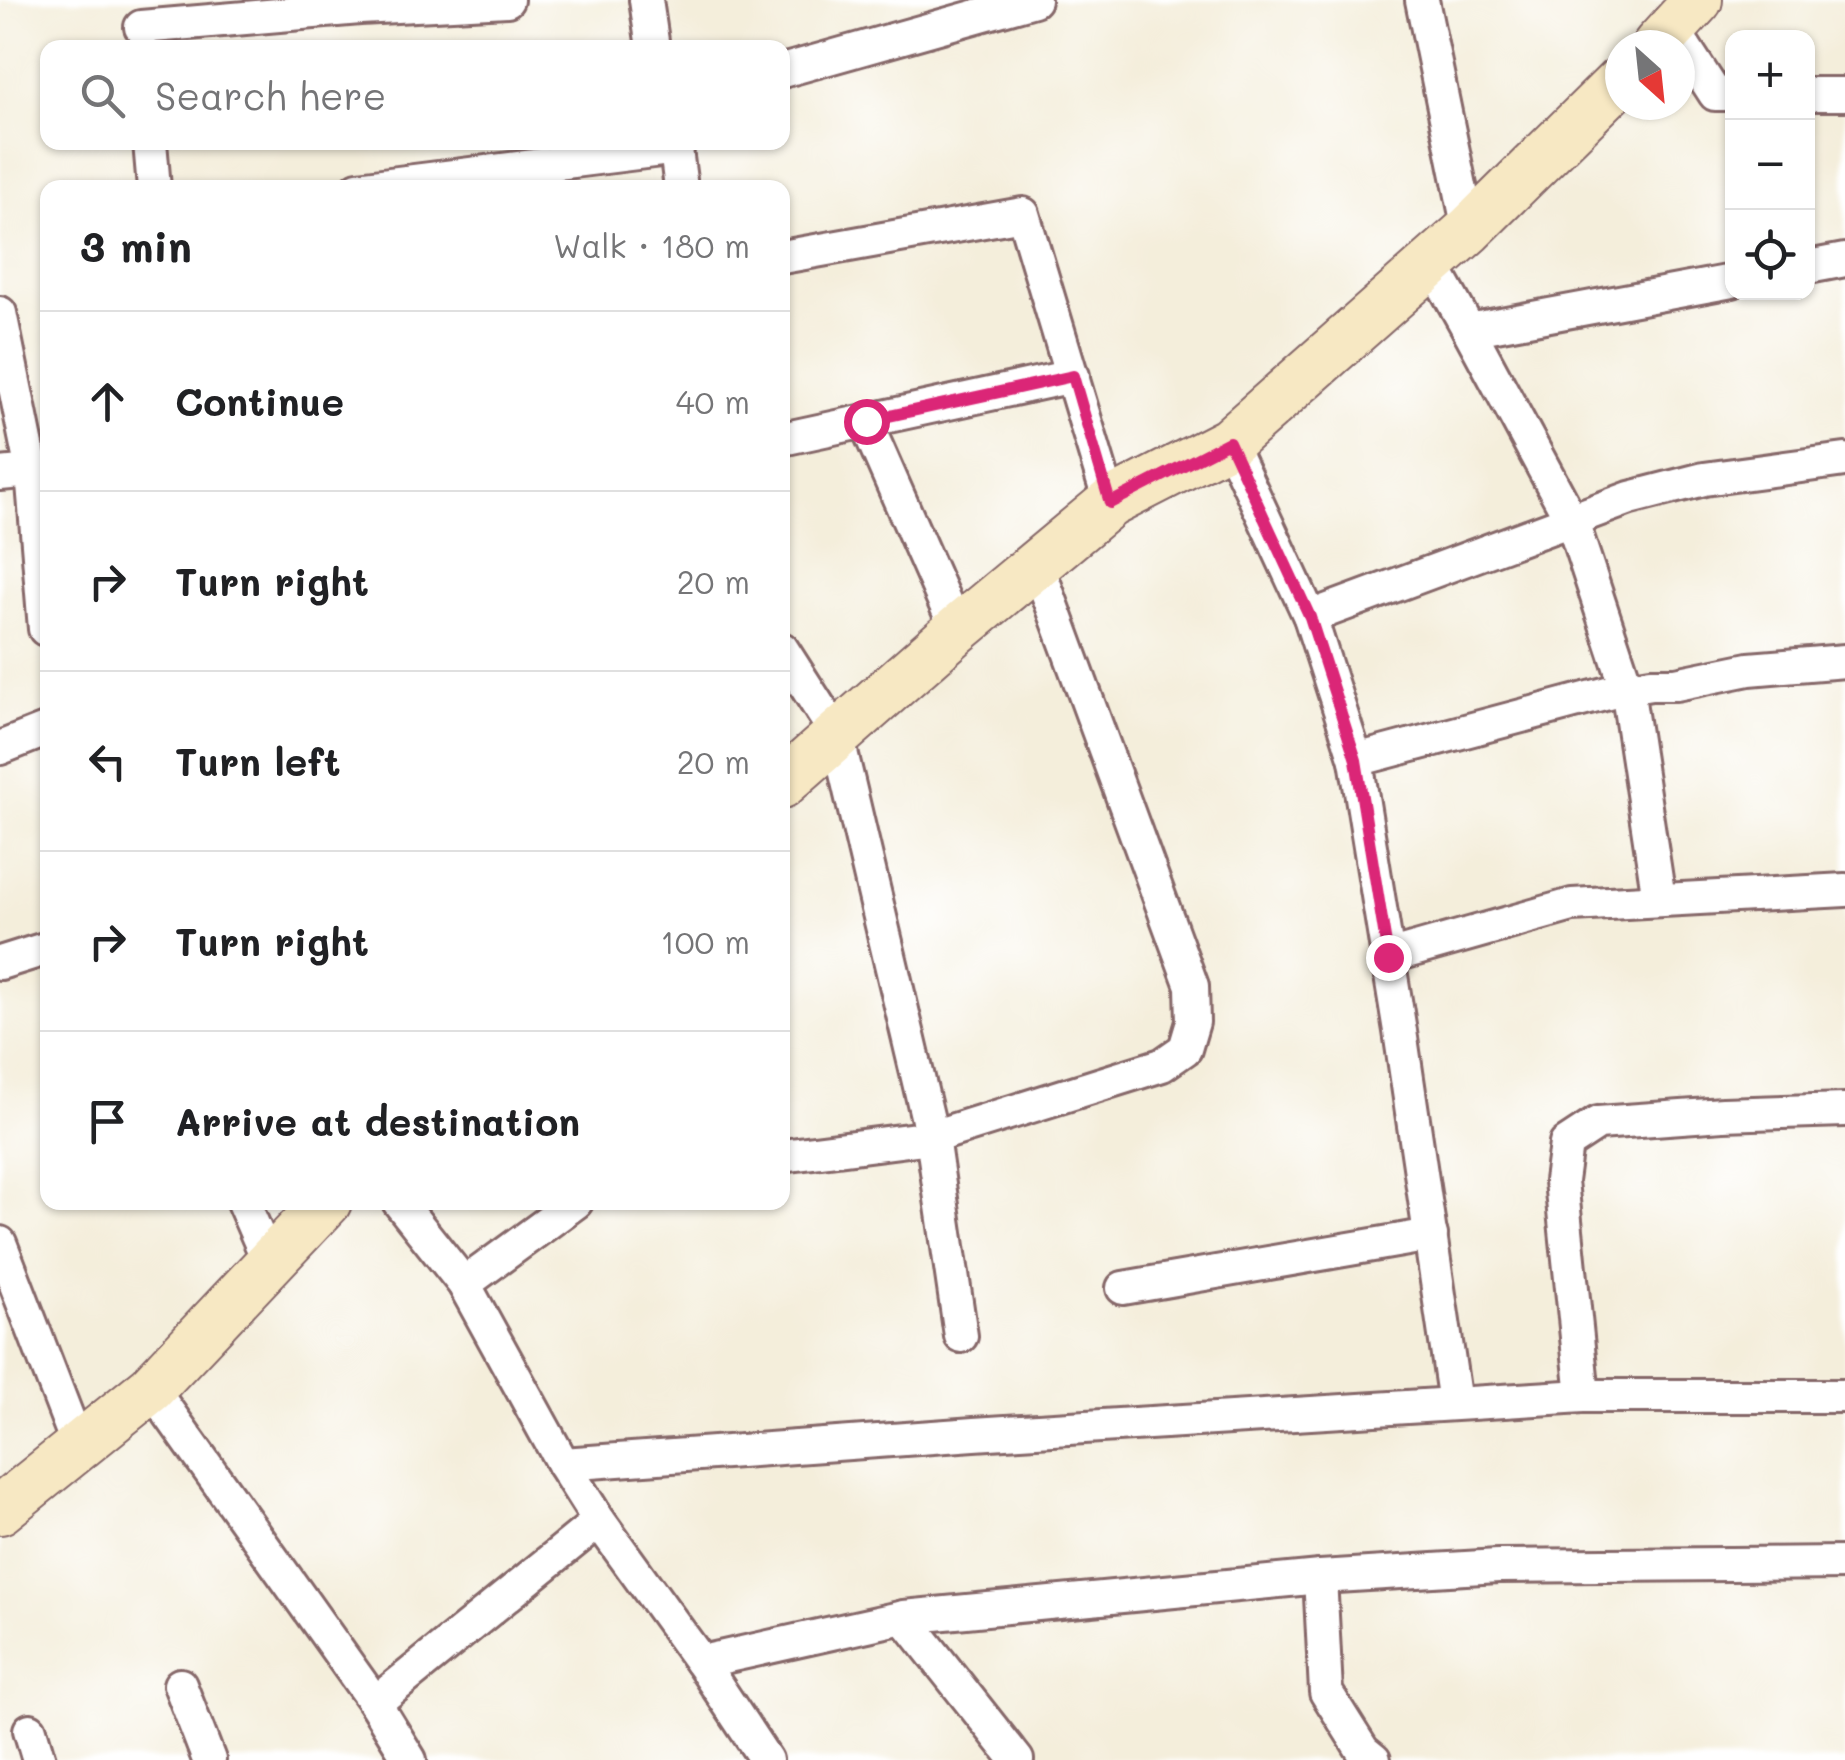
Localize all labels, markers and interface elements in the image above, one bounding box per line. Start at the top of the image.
north arrow [1605,30,1695,120]
map controls [1725,30,1815,300]
button: + [1725,30,1815,120]
search box [40,40,790,150]
icon: search [75,68,130,123]
text: Search here [155,70,386,120]
button: − [1725,120,1815,210]
button: locate [1725,210,1815,300]
text: 3 min [80,218,192,273]
text: Walk · 180 m [553,224,750,266]
icon: ahead [80,374,135,429]
text: Continue [175,376,344,426]
text: 40 m [676,380,750,422]
route start [844,399,890,445]
icon: right [80,554,135,609]
text: Turn right [175,556,369,606]
text: 20 m [677,560,750,602]
icon: left [80,734,135,789]
text: Turn left [175,736,341,786]
text: 20 m [677,740,750,782]
icon: right [80,914,135,969]
text: Turn right [175,916,369,966]
text: 100 m [660,920,750,962]
route end [1366,935,1412,981]
icon: arrive [80,1094,135,1149]
text: Arrive at destination [175,1096,580,1146]

